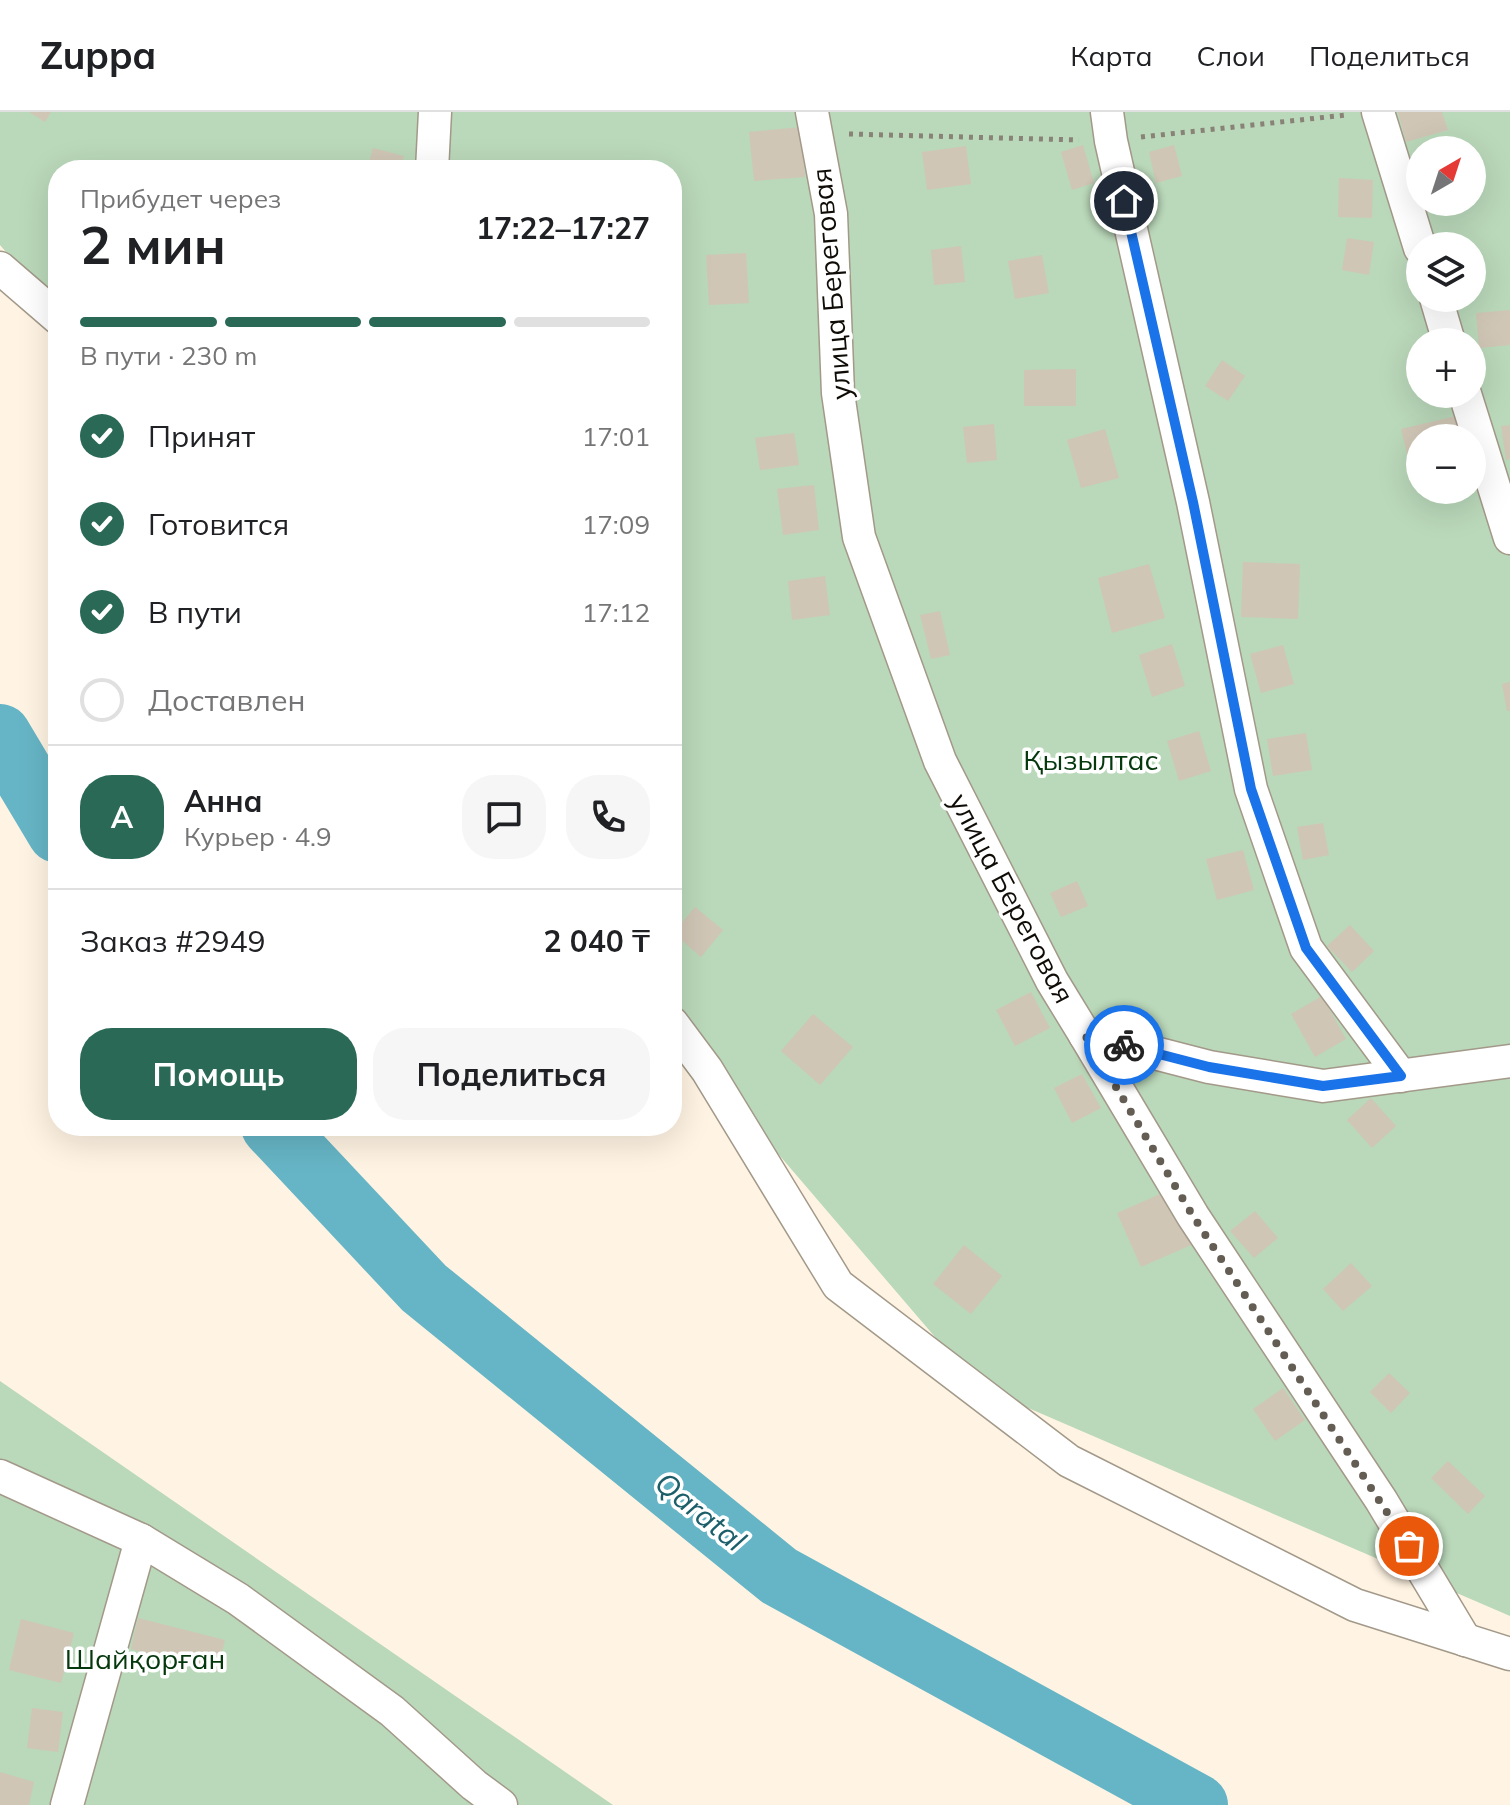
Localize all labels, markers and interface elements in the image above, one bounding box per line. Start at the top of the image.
text: Zuppa [40,31,156,79]
text: Карта [1070,38,1153,73]
text: Слои [1197,38,1265,73]
text: Поделиться [1309,38,1470,73]
north arrow [1406,136,1486,216]
map controls [1406,136,1486,504]
street label: улица Береговая [803,167,858,402]
pin [1090,167,1158,235]
icon: home [1102,179,1146,223]
text: Прибудет через [80,182,281,215]
text: 17:22–17:27 [476,209,650,247]
text: 2 мин [80,212,226,277]
button: layers [1406,232,1486,312]
button: + [1406,328,1486,408]
text: В пути · 230 m [80,339,257,372]
icon: check [80,414,124,458]
text: Принят [148,417,255,455]
text: 17:01 [582,420,650,453]
button: − [1406,424,1486,504]
icon: check [80,502,124,546]
text: Готовится [148,505,289,543]
text: 17:09 [582,508,650,541]
icon: check [80,590,124,634]
text: В пути [148,593,242,631]
text: 17:12 [582,596,650,629]
text: Доставлен [148,681,306,719]
park label: Қызылтас [1023,742,1159,777]
button: chat [462,775,546,859]
button: phone [566,775,650,859]
text: Анна [184,782,263,820]
street label: улица Береговая [942,787,1083,1009]
text: А [111,798,133,836]
text: Курьер · 4.9 [184,820,332,853]
text: Заказ #2949 [80,922,265,960]
text: 2 040 ₸ [544,922,650,960]
courier [1084,1005,1164,1085]
icon: bike [1102,1023,1146,1067]
button: Помощь [80,1028,357,1120]
button: Поделиться [373,1028,650,1120]
water label: Qaratal [648,1463,754,1560]
pin [1375,1512,1443,1580]
icon: bag [1387,1524,1431,1568]
park label: Шайқорған [65,1641,225,1676]

